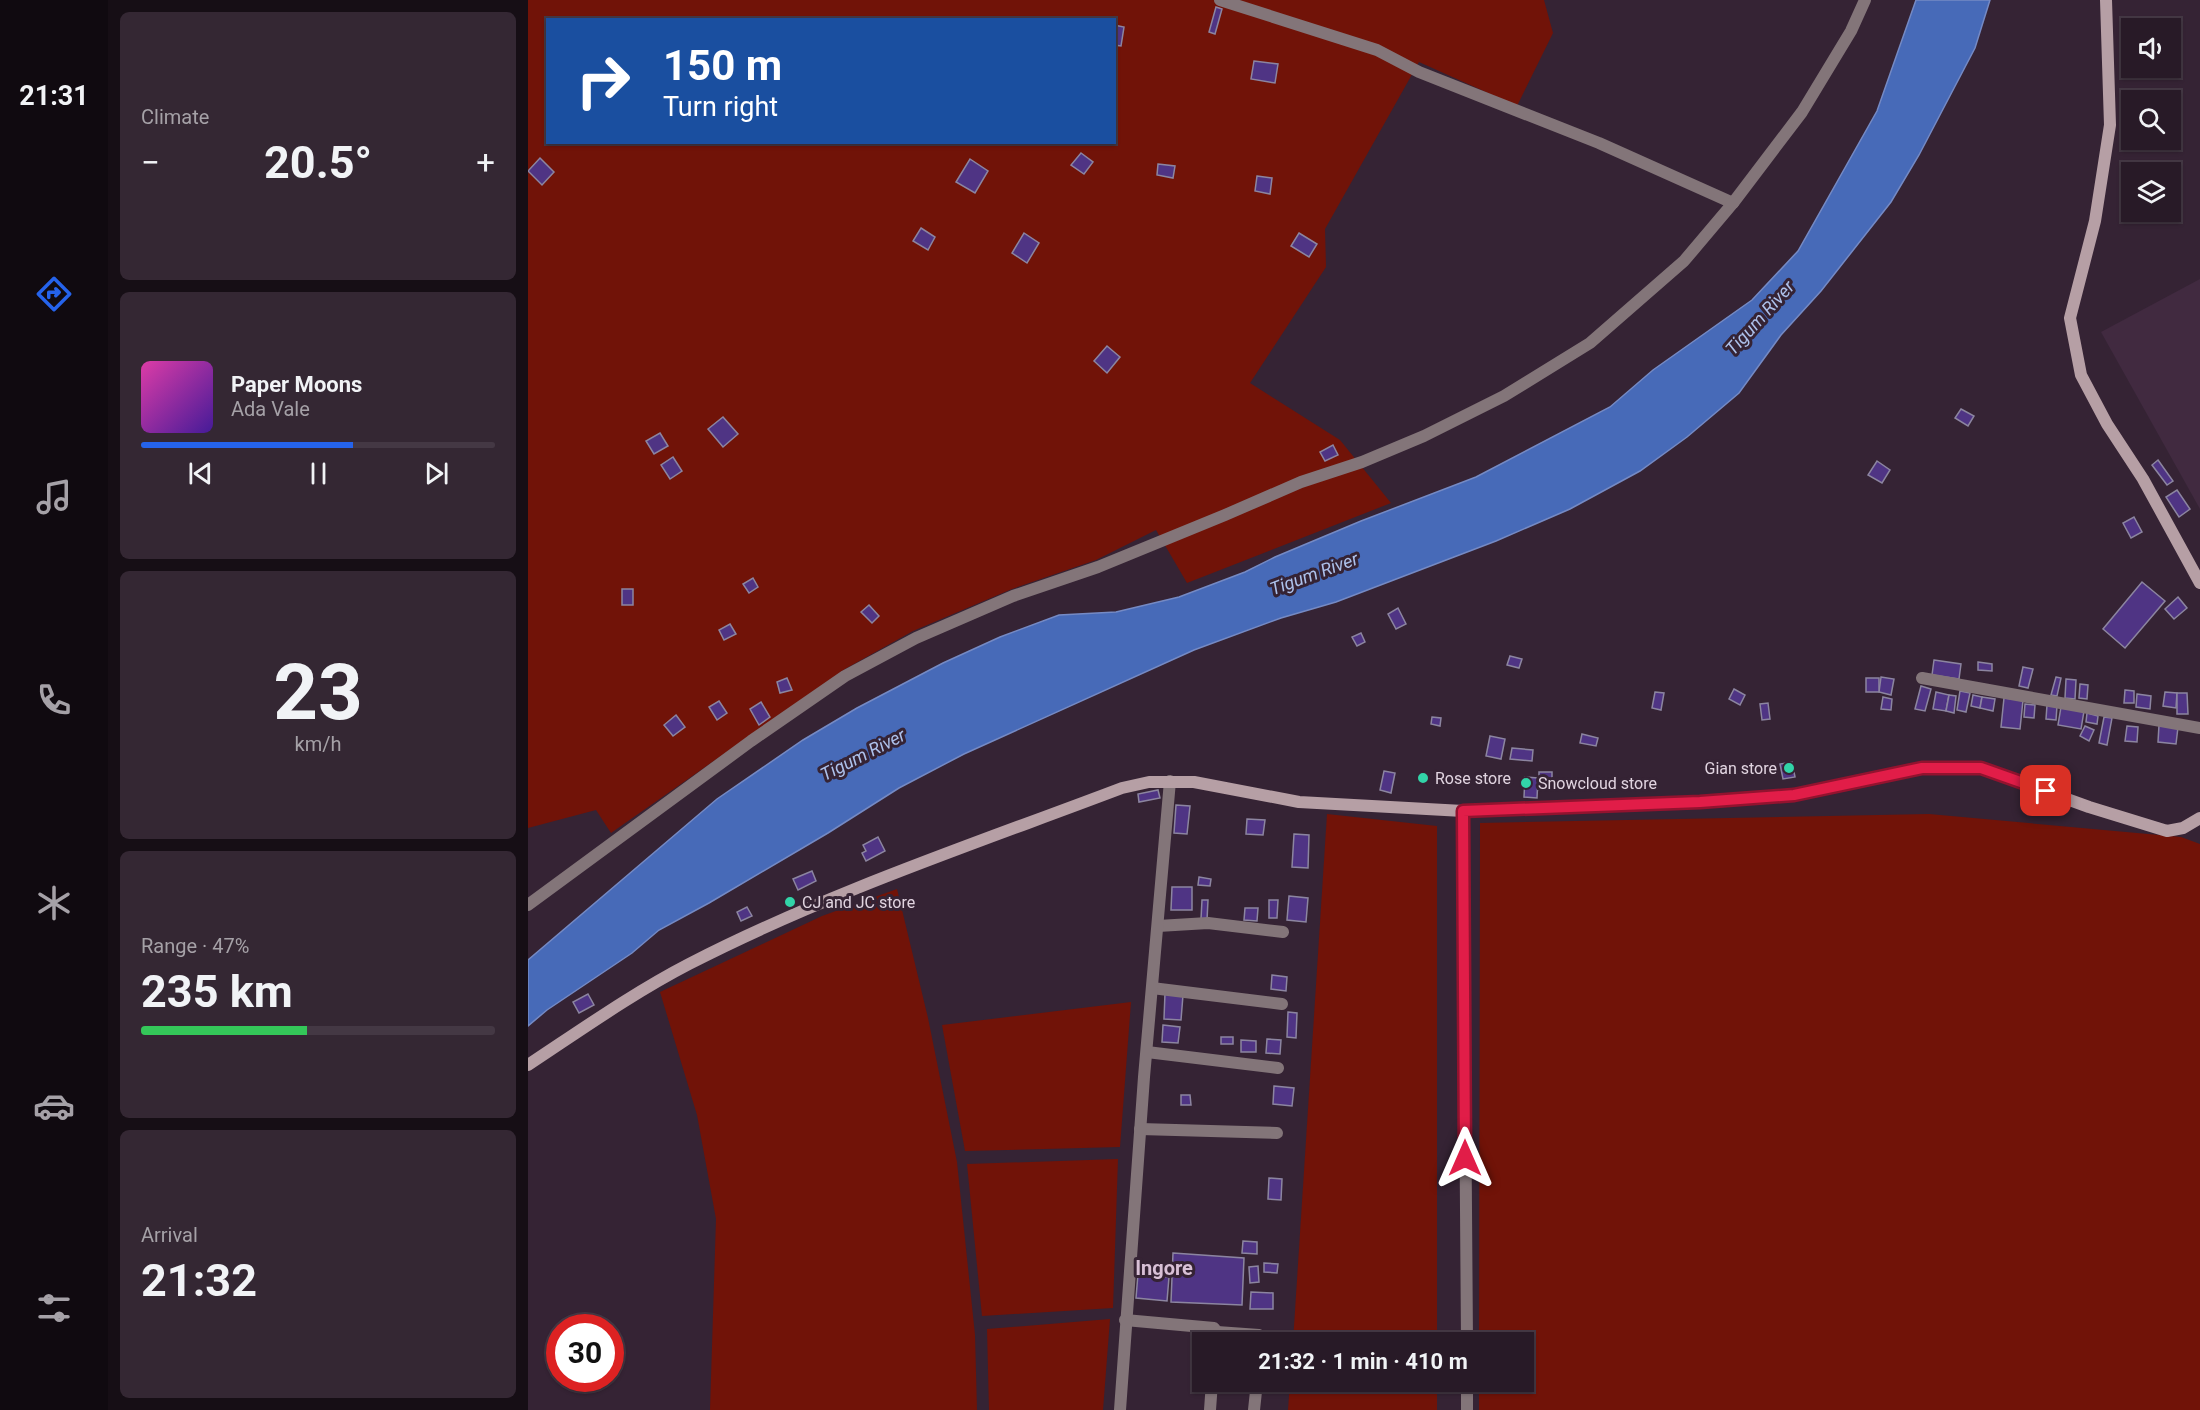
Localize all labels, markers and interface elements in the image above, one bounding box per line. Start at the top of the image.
map controls [2121,18,2181,222]
button: sound [2121,18,2181,78]
text: 150 m [663,41,782,90]
icon: right [564,42,642,120]
text: 21:31 [19,80,89,112]
button: search [2121,90,2181,150]
text: Turn right [663,91,778,123]
text: Climate [141,105,209,129]
text: 20.5° [264,136,372,189]
text: − [141,143,160,182]
text: + [476,143,495,182]
button: layers [2121,162,2181,222]
icon: directions [33,273,75,315]
water label: Tigum River [1721,276,1799,359]
text: Paper Moons [231,372,362,397]
text: Ada Vale [231,397,310,421]
icon: previous [184,457,217,490]
icon: pause [302,457,335,490]
icon: next [420,457,453,490]
icon: music [33,476,75,518]
water label: Tigum River [1267,548,1362,599]
text: 23 [273,647,363,738]
icon: phone [33,679,75,721]
water label: Tigum River [817,724,910,785]
text: km/h [295,732,341,756]
place label: Gian store [1704,759,1777,778]
marker: Gian store [1782,761,1796,775]
pin [2020,765,2071,816]
place label: Rose store [1435,769,1511,788]
marker: Rose store [1416,771,1430,785]
place label: Snowcloud store [1538,774,1657,793]
icon: arrive [2029,774,2062,807]
marker: Snowcloud store [1519,776,1533,790]
icon: climate [33,882,75,924]
place label: CJ and JC store [802,893,915,912]
marker: CJ and JC store [783,895,797,909]
text: Range · 47% [141,934,249,958]
text: 235 km [141,965,293,1018]
icon: car [33,1085,75,1127]
position arrow [1433,1126,1497,1190]
text: Arrival [141,1223,198,1247]
text: 21:32 [141,1254,257,1307]
district label: Ingore [1135,1256,1193,1280]
icon: filters [33,1287,75,1329]
speed limit sign: 30 [546,1314,624,1392]
text: 21:32 · 1 min · 410 m [1258,1349,1468,1374]

